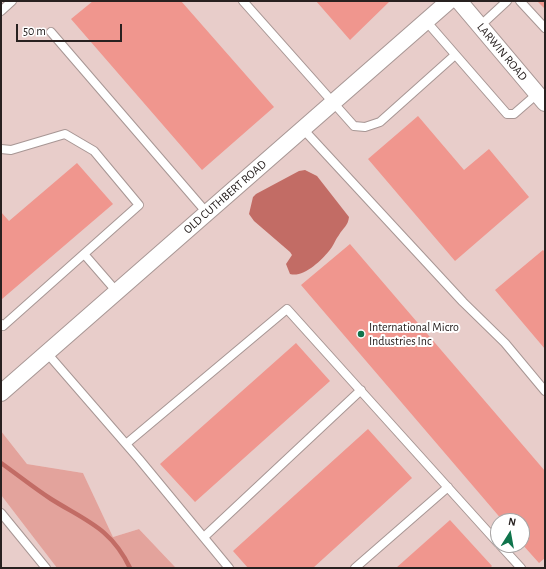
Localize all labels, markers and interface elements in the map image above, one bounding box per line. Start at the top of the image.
scale bar [18,16,124,42]
street label: LARWIN ROAD [474,20,530,84]
text: 50 m [23,25,46,37]
street label: OLD CUTHBERT ROAD [181,157,269,237]
place label: International Micro Industries Inc [369,320,459,348]
marker: International Micro Industries Inc [356,329,366,339]
north arrow [490,513,530,553]
text: N [507,516,517,528]

